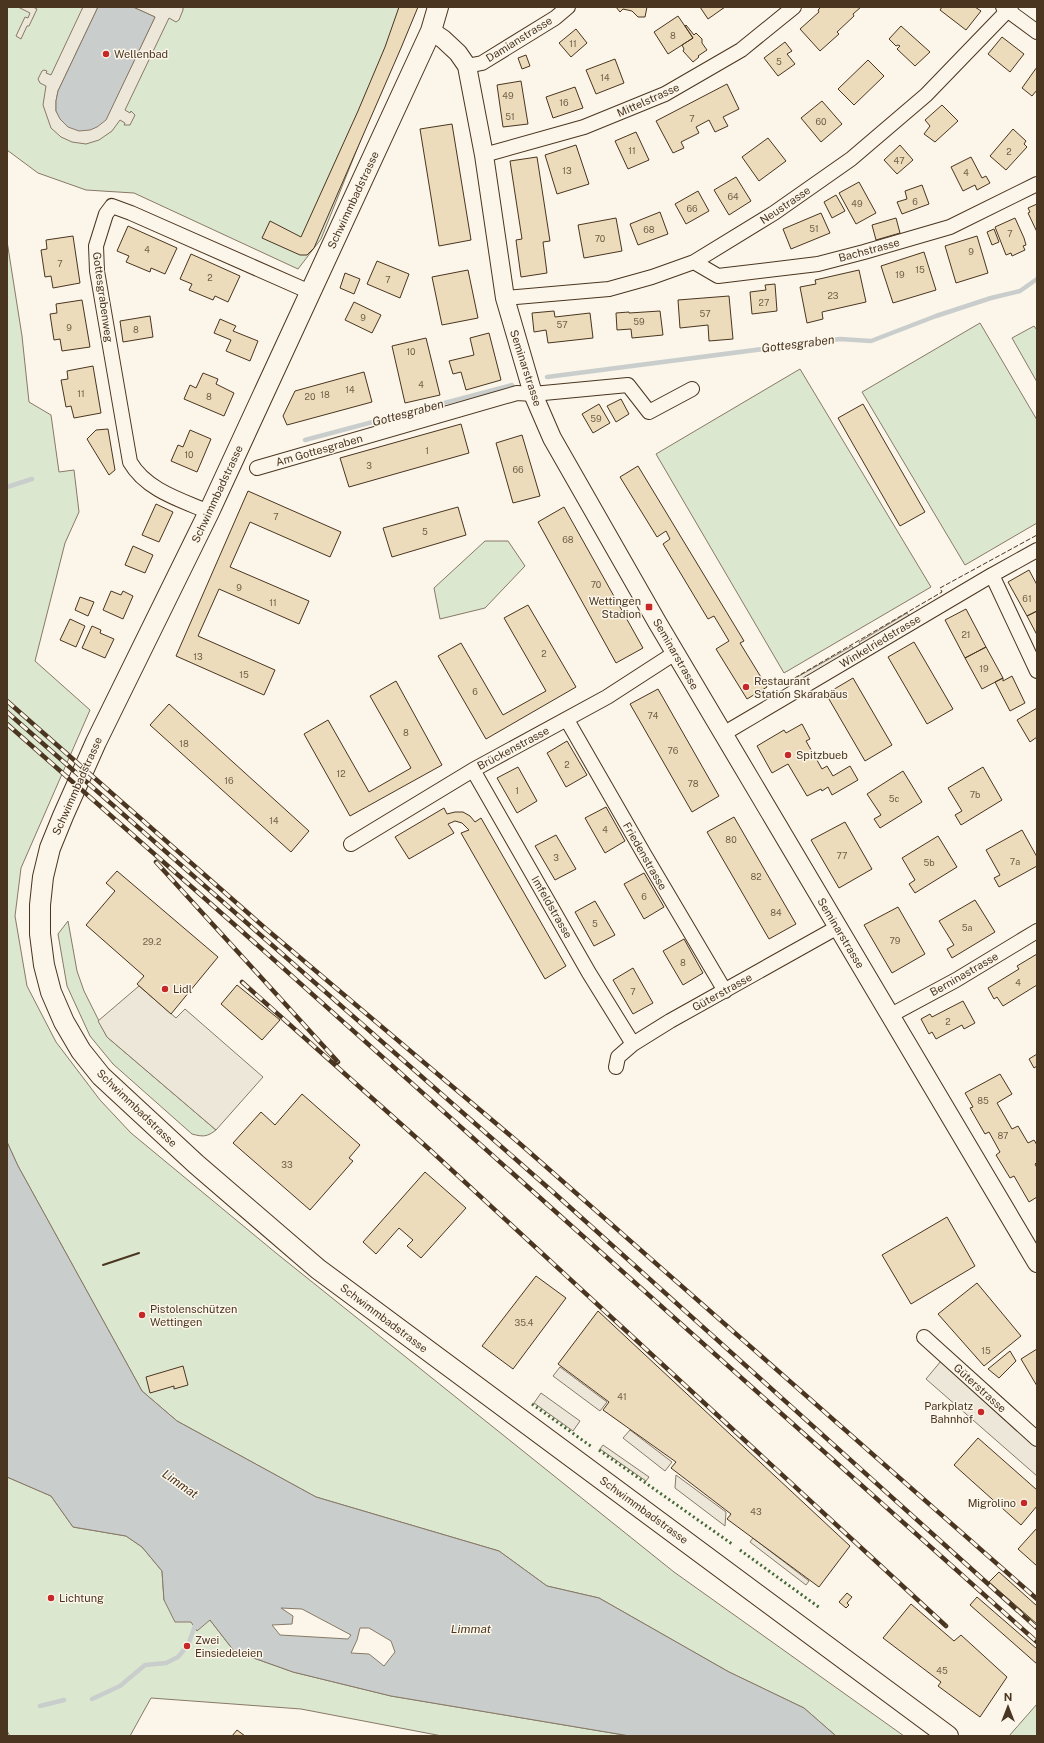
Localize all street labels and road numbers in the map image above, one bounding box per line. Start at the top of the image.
street label: Damianstrasse [484,14,554,64]
street label: Mittelstrasse [615,81,681,119]
street label: Schwimmbadstrasse [325,149,381,251]
street label: Neustrasse [758,184,812,226]
street label: Bachstrasse [837,236,901,264]
street label: Gottesgrabenweg [91,251,115,343]
street label: Seminarstrasse [508,328,544,408]
street label: Am Gottesgraben [274,432,364,468]
street label: Schwimmbadstrasse [189,443,245,545]
street label: Winkelriedstrasse [837,612,923,670]
street label: Seminarstrasse [651,616,701,692]
street label: Brückenstrasse [475,724,551,772]
street label: Schwimmbadstrasse [50,735,104,837]
street label: Friedenstrasse [621,820,669,892]
street label: Imfeldstrasse [529,874,575,940]
street label: Seminarstrasse [815,896,867,970]
street label: Berninastrasse [928,950,1000,998]
street label: Güterstrasse [690,971,754,1013]
street label: Schwimmbadstrasse [95,1067,179,1149]
street label: Schwimmbadstrasse [338,1281,430,1355]
street label: Güterstrasse [951,1361,1009,1415]
street label: Schwimmbadstrasse [598,1474,690,1546]

